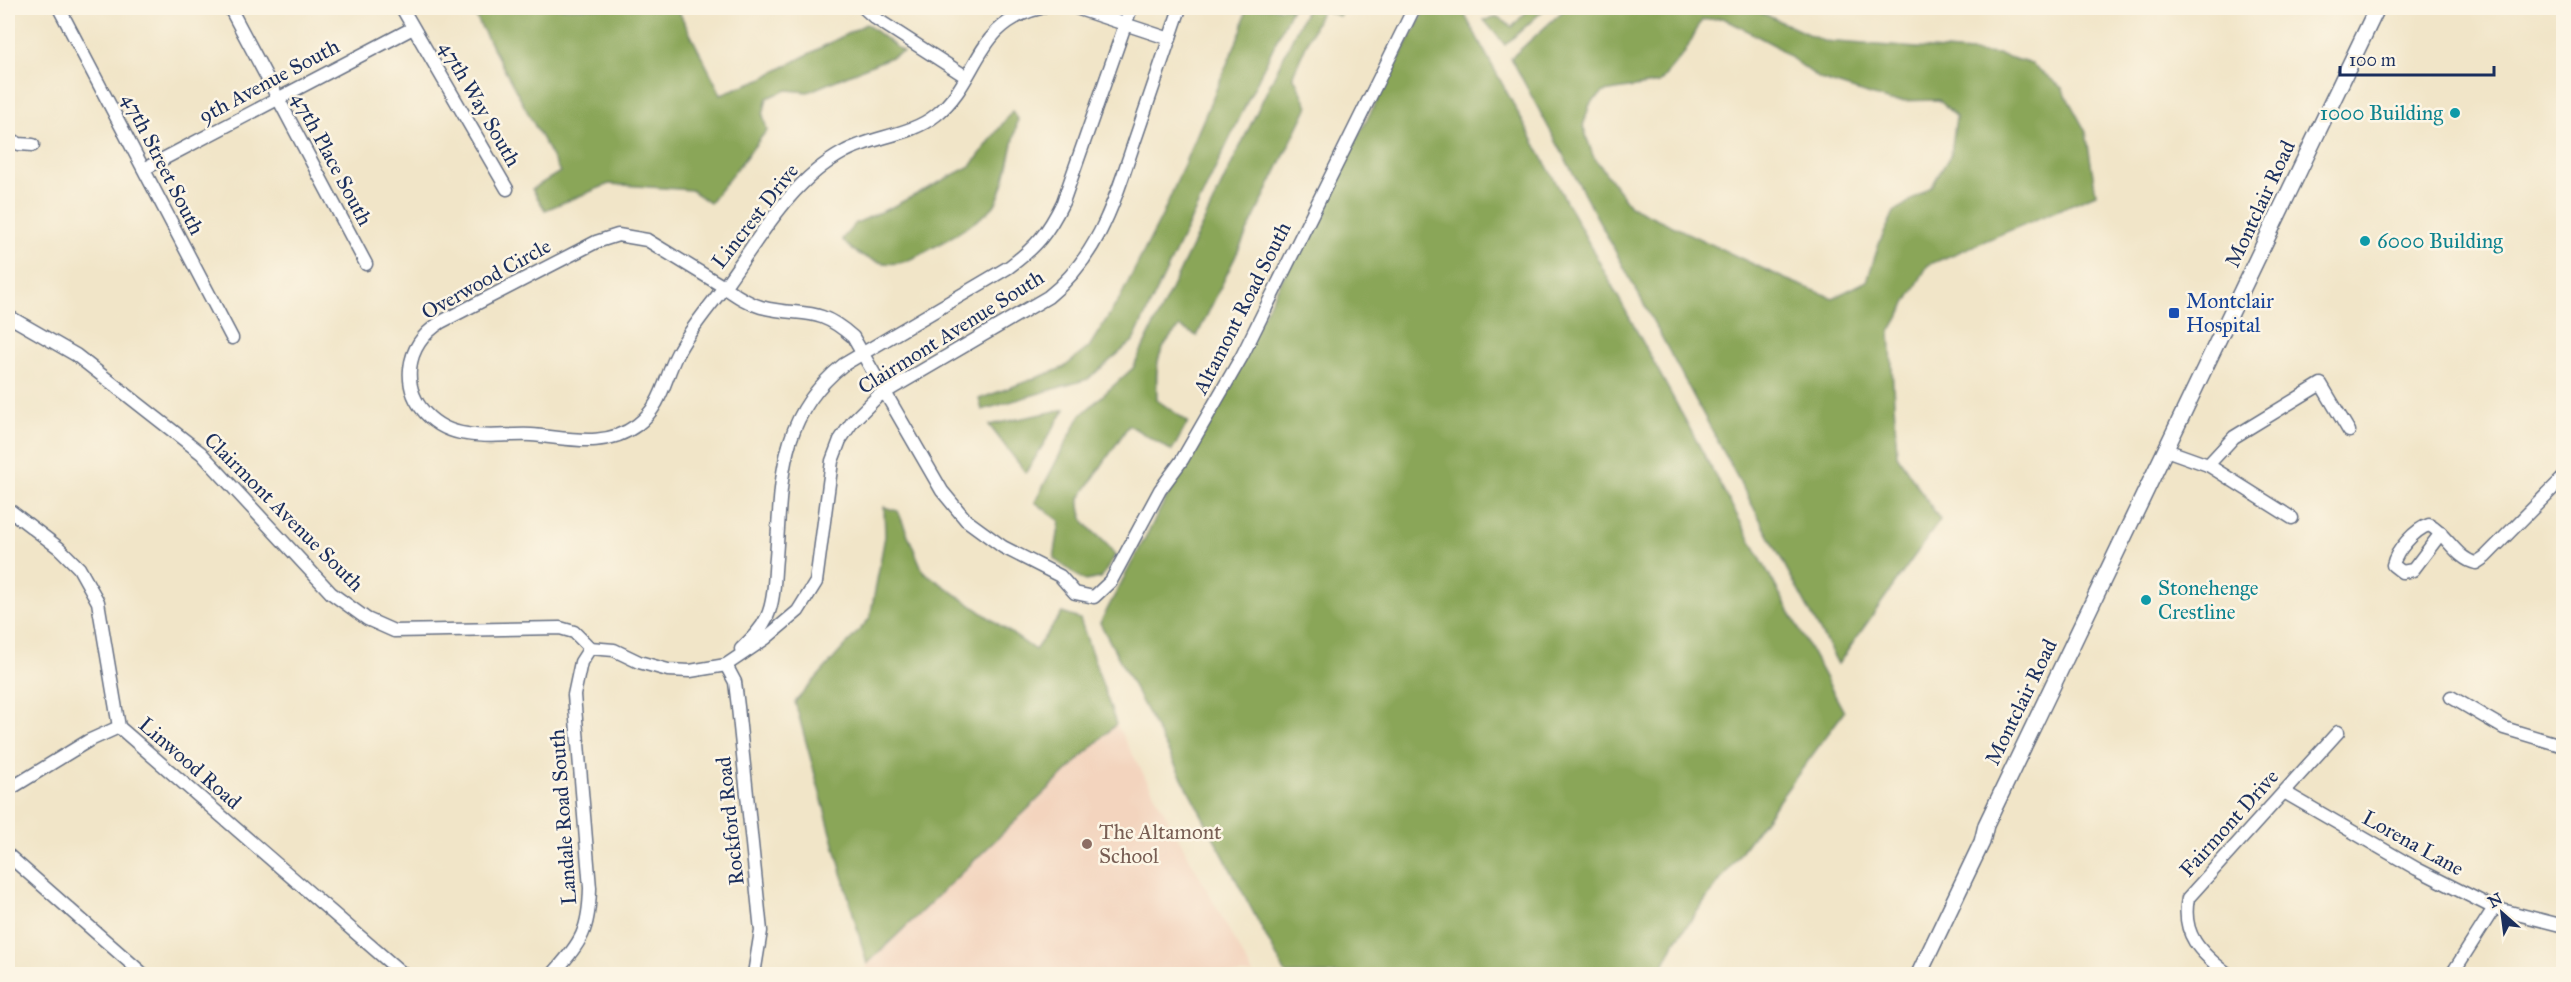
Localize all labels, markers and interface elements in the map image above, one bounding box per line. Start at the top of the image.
street label: 9th Avenue South [194,33,344,129]
street label: 47th Way South [434,37,527,172]
scale bar [2340,39,2494,77]
text: 100 m [2349,49,2396,71]
street label: 47th Place South [286,88,378,230]
street label: 47th Street South [116,89,210,239]
place label: 1000 Building [2320,100,2443,126]
marker: 1000 Building [2448,106,2462,120]
street label: Montclair Road [2219,136,2301,272]
street label: Lincrest Drive [706,158,804,274]
street label: Altamont Road South [1187,217,1297,399]
place label: 6000 Building [2377,228,2503,254]
street label: Overwood Circle [417,233,555,325]
marker: 6000 Building [2358,234,2372,248]
street label: Clairmont Avenue South [853,264,1049,400]
place label: Montclair Hospital [2186,288,2274,338]
marker: Montclair Hospital [2167,306,2181,320]
street label: Clairmont Avenue South [199,427,369,597]
place label: Stonehenge Crestline [2158,575,2259,625]
marker: Stonehenge Crestline [2139,593,2153,607]
street label: Montclair Road [1979,634,2063,769]
street label: Linwood Road [133,711,247,815]
street label: Landale Road South [544,728,582,906]
street label: Rockford Road [710,755,750,887]
street label: Fairmont Drive [2174,764,2284,882]
street label: Lorena Lane [2358,804,2468,882]
place label: The Altamont School [1099,819,1222,869]
marker: The Altamont School [1080,837,1094,851]
north arrow [2472,883,2532,943]
text: N [2485,888,2506,912]

